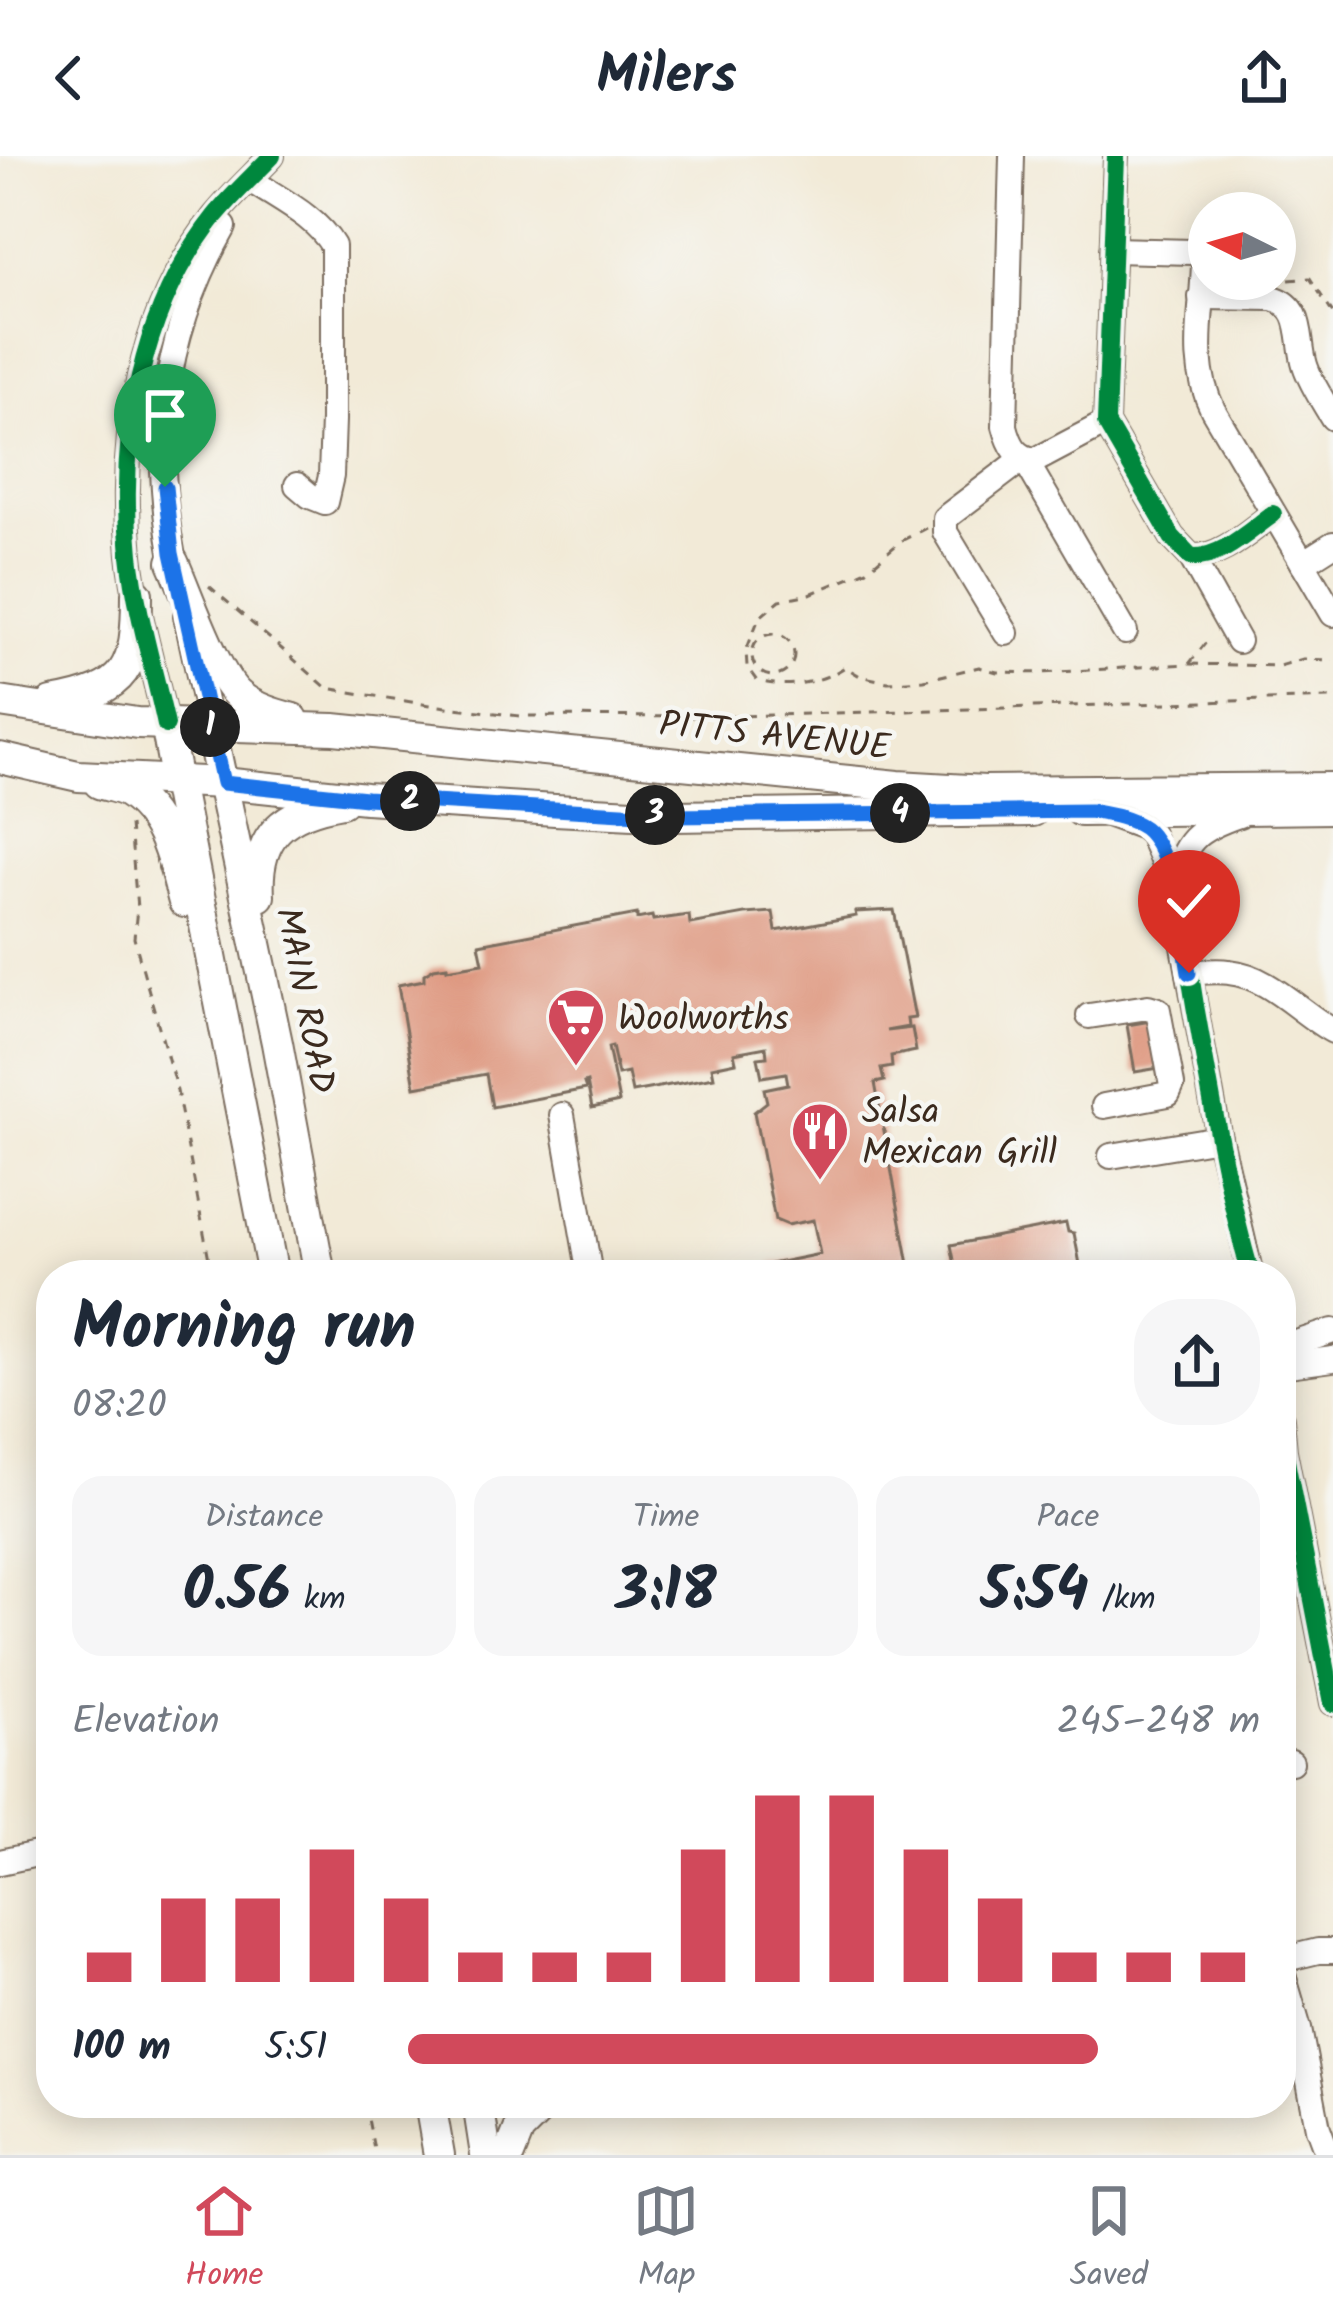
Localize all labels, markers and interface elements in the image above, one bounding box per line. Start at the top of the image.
text: Milers [596,35,737,121]
icon: back [36,45,102,111]
icon: share [1231,45,1297,111]
north arrow [1188,192,1296,300]
map controls [1188,192,1296,300]
pin [114,364,216,487]
icon: arrive [132,382,198,448]
pin: 1 [180,697,240,757]
street label: PITTS AVENUE [656,697,894,778]
text: 1 [205,700,215,753]
pin: 2 [380,771,440,831]
text: 2 [400,774,420,827]
pin: 4 [870,783,930,843]
pin: 3 [625,785,685,845]
text: 4 [891,786,909,839]
text: 3 [646,788,664,841]
pin [1138,850,1240,973]
icon: check [1156,868,1222,934]
street label: MAIN ROAD [258,903,350,1099]
supermarket icon: Woolworths [545,986,607,1068]
place label: Woolworths [618,992,789,1049]
place label: Salsa Mexican Grill [862,1085,1057,1183]
restaurant icon: Salsa Mexican Grill [789,1100,851,1182]
text: Morning run [72,1278,416,1383]
button: share [1134,1299,1260,1425]
text: 08:20 [72,1376,167,1438]
text: Distance [205,1492,323,1545]
text: Time [633,1492,699,1545]
text: Pace [1037,1492,1099,1545]
text: 0.56 [183,1545,290,1641]
text: 3:18 [615,1545,717,1641]
text: 5:54 [981,1545,1089,1641]
text: km [290,1574,345,1627]
text: /km [1089,1574,1155,1627]
text: Elevation [72,1692,220,1754]
text: 245–248 m [1057,1692,1260,1754]
text: 100 m [72,2018,171,2080]
text: 5:51 [264,2018,328,2080]
tab: Home [185,2178,263,2303]
tab: Map [633,2178,699,2303]
tab: Saved [1070,2178,1148,2303]

